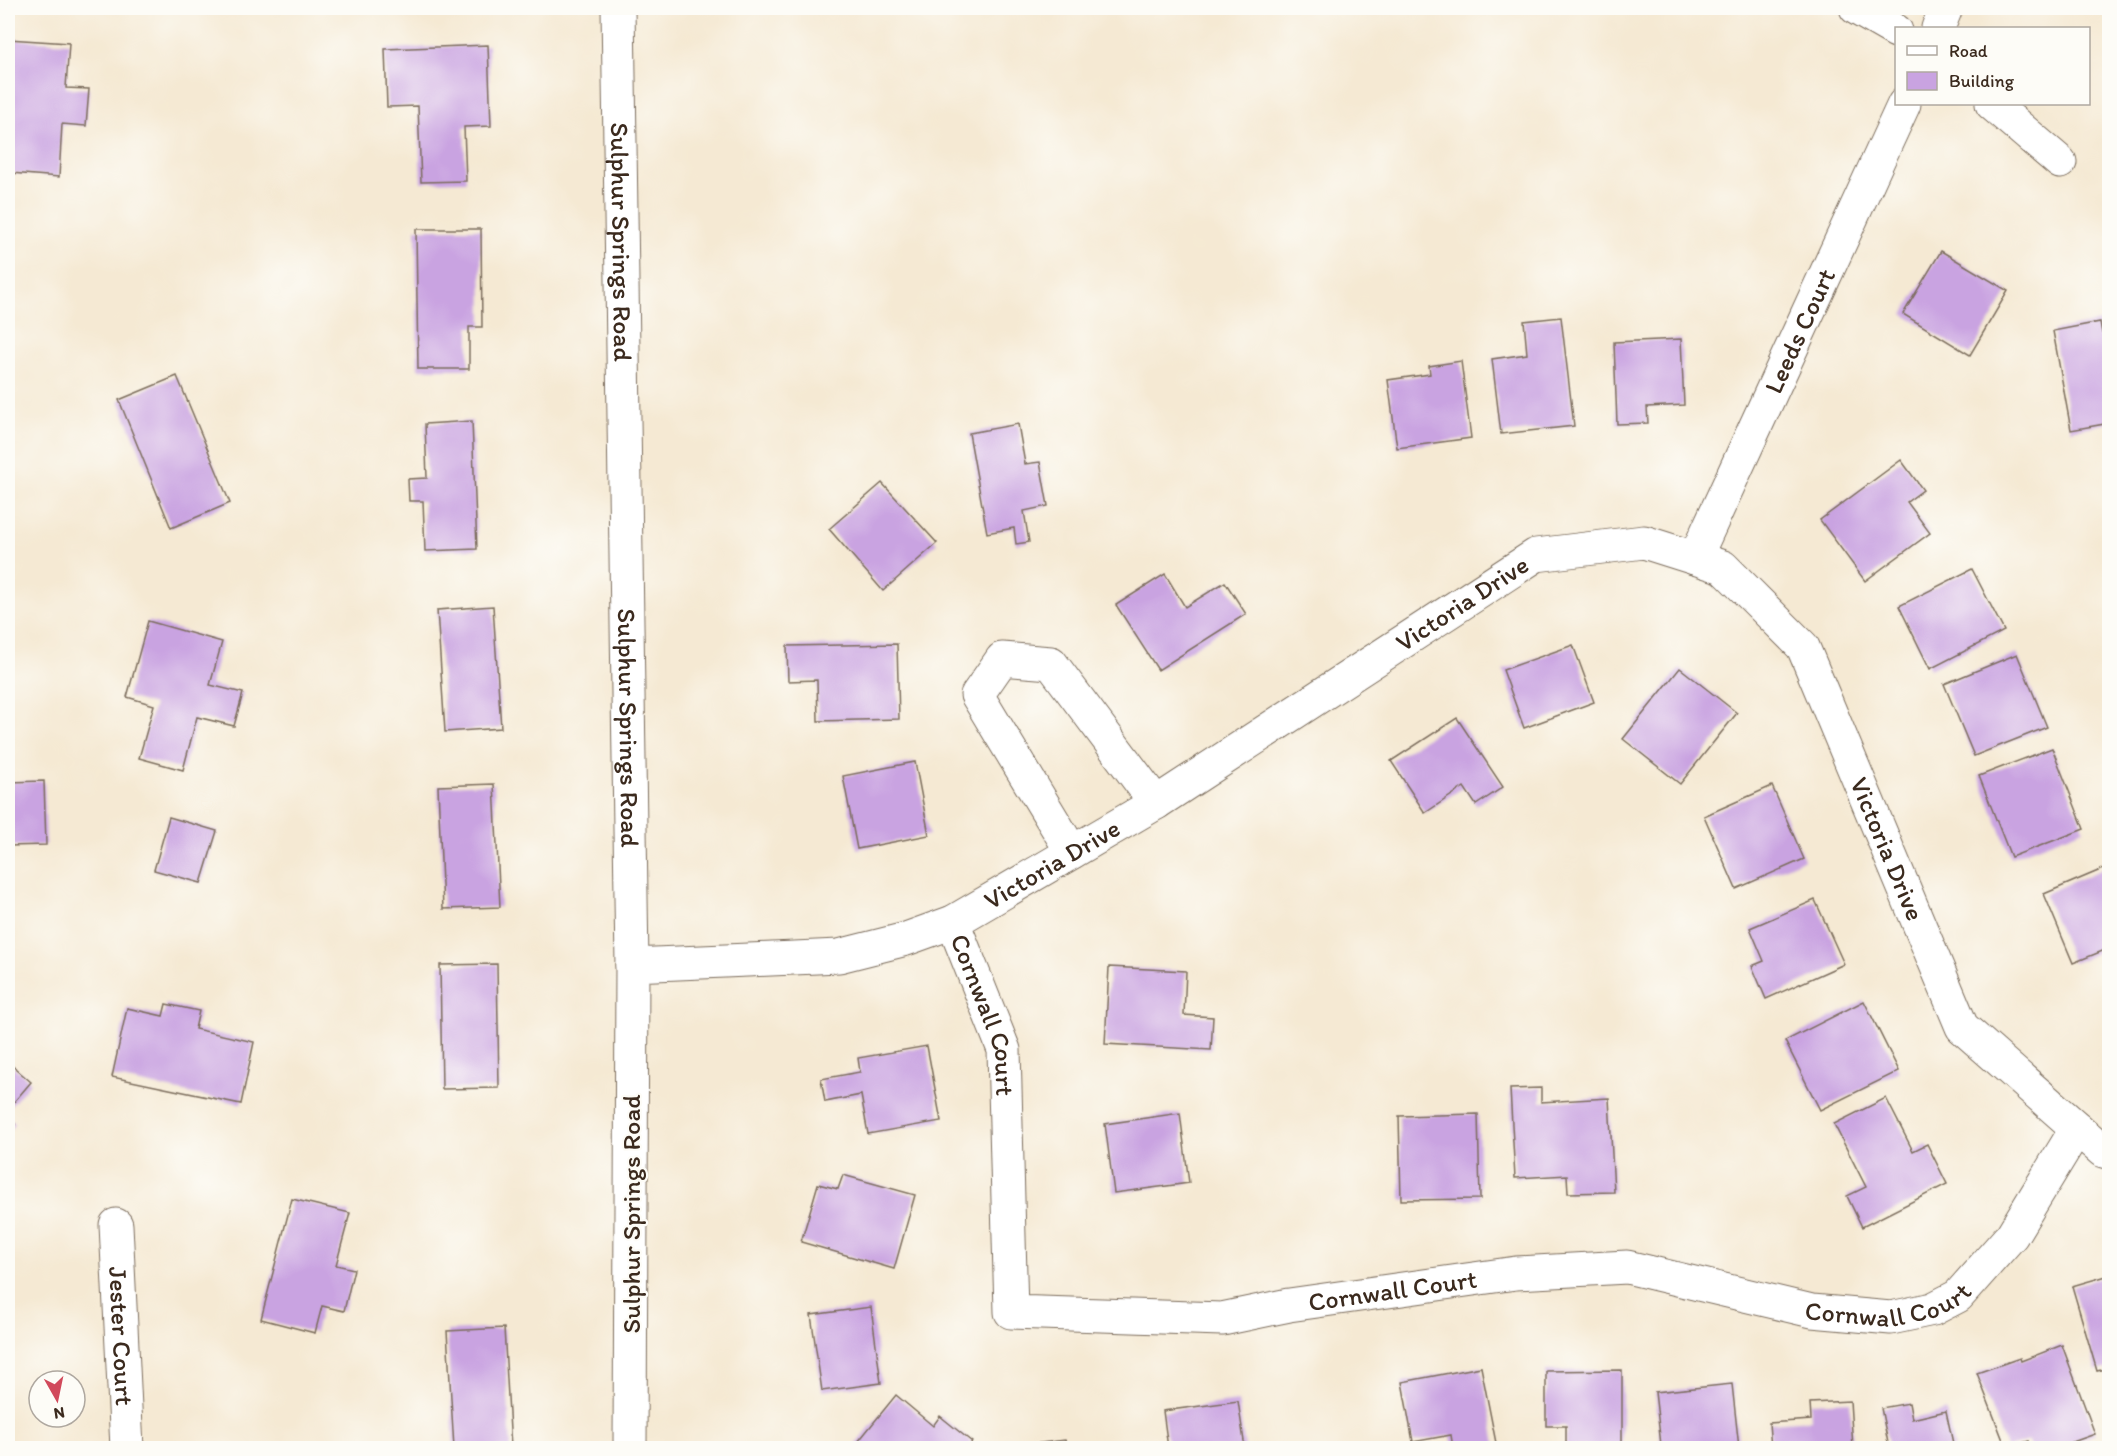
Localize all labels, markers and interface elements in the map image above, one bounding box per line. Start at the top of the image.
legend [1895,27,2090,105]
text: Road [1949,40,1988,62]
text: Building [1949,70,2015,92]
street label: Sulphur Springs Road [604,122,639,363]
street label: Leeds Court [1757,263,1842,399]
street label: Victoria Drive [1389,548,1535,658]
street label: Sulphur Springs Road [611,608,646,848]
street label: Victoria Drive [1843,772,1932,925]
street label: Victoria Drive [978,812,1126,916]
street label: Cornwall Court [943,929,1021,1097]
street label: Sulphur Springs Road [615,1094,647,1334]
street label: Cornwall Court [1306,1263,1479,1318]
street label: Jester Court [102,1265,141,1407]
street label: Cornwall Court [1804,1276,1978,1334]
north arrow [27,1369,87,1429]
text: N [52,1403,66,1424]

